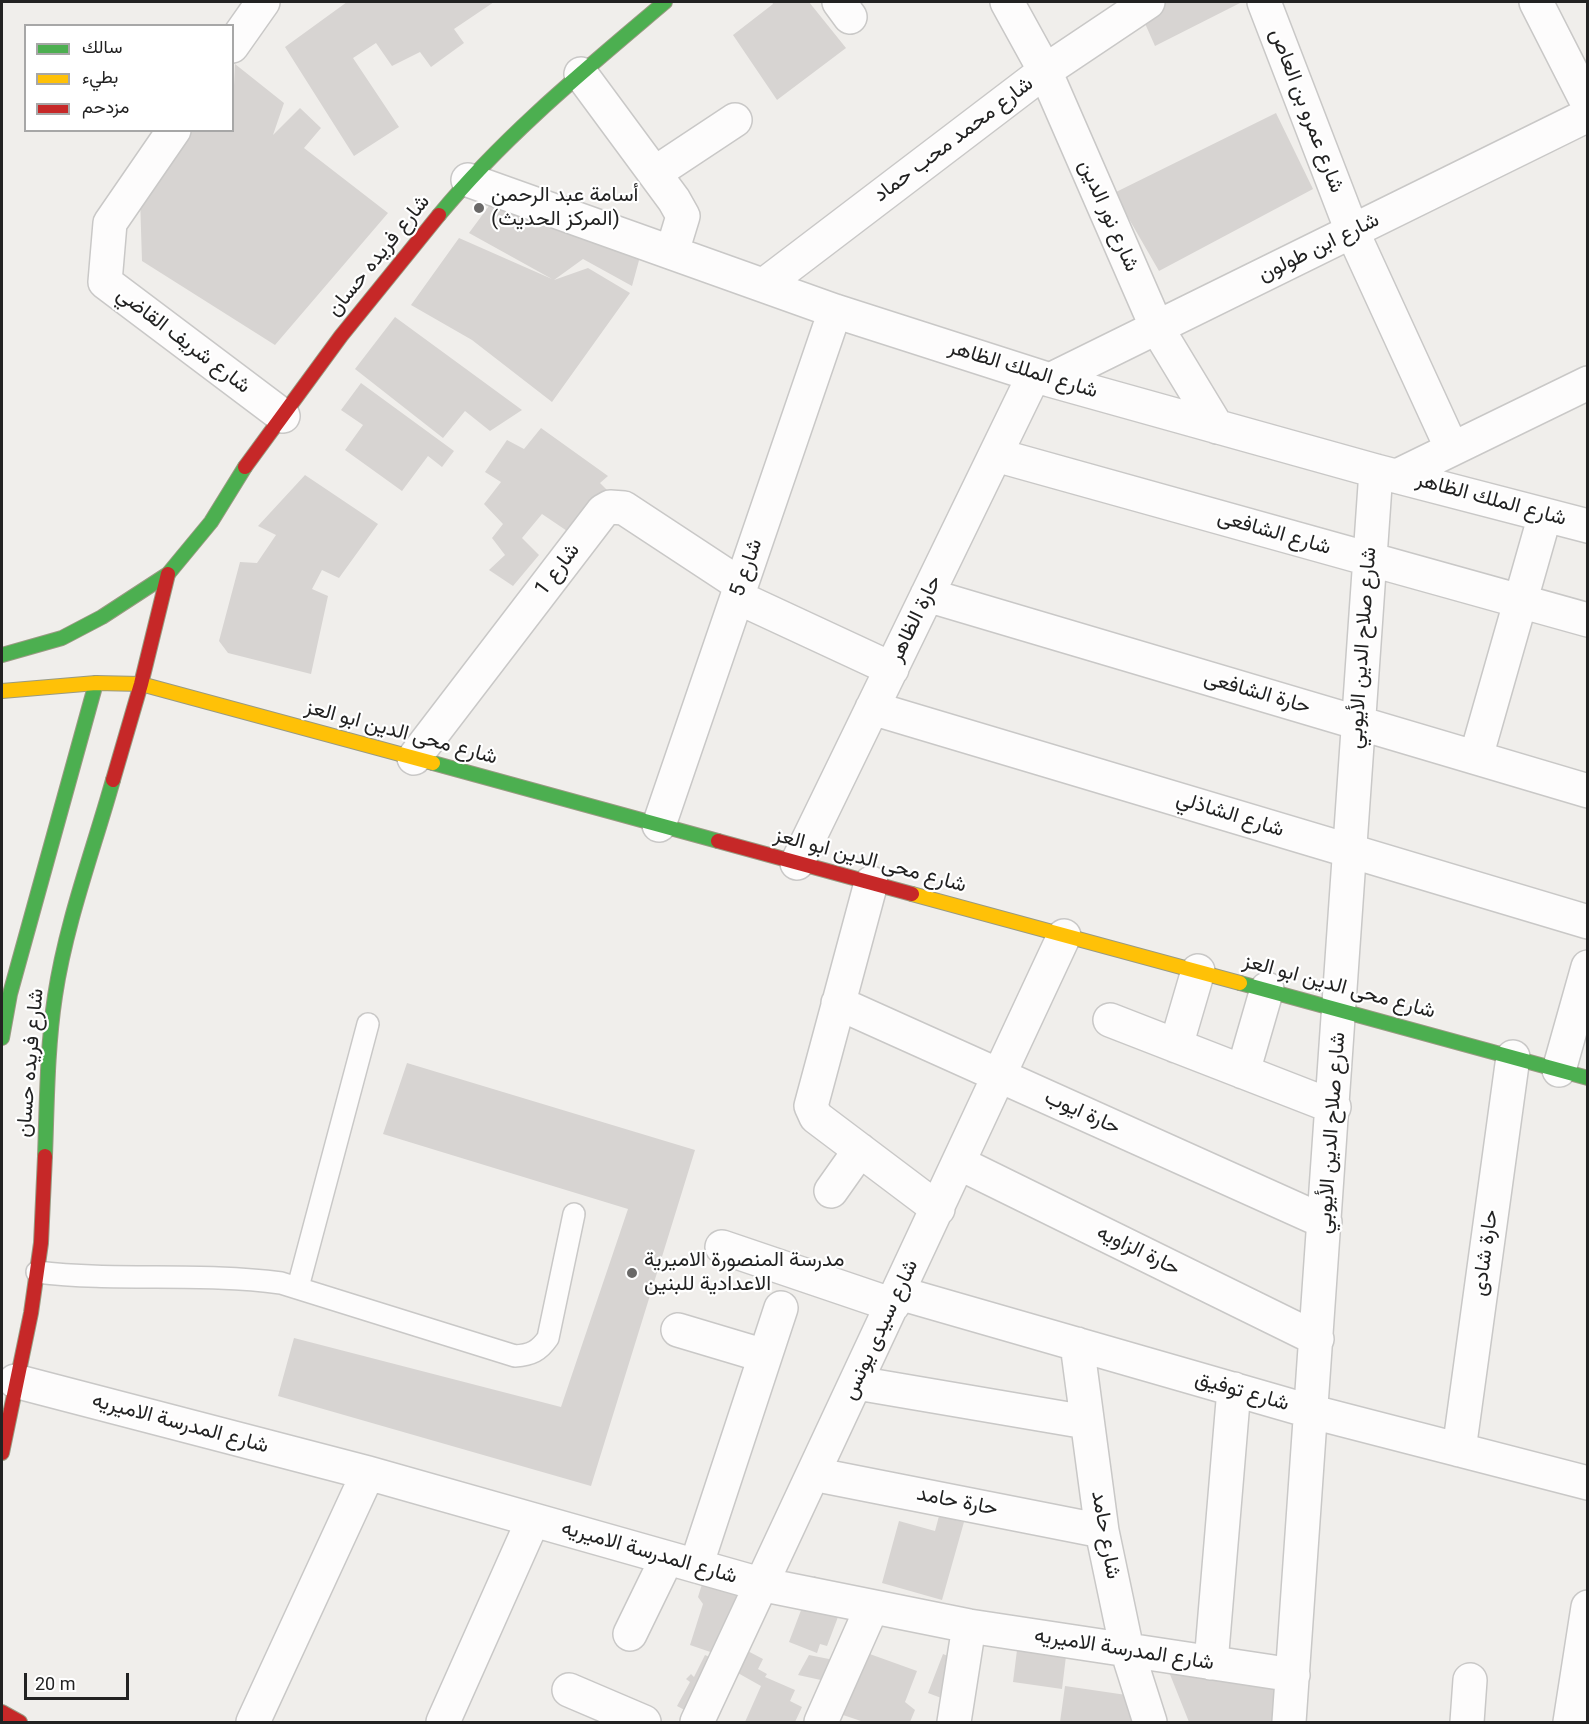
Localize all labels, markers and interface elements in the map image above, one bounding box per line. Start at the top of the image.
legend [24,24,234,132]
street label: شارع عمرو بن العاص [1263,25,1349,197]
text: سالك [82,36,122,57]
text: بطيء [82,66,118,87]
street label: شارع محمد محب حماد [869,72,1039,208]
text: مزدحم [82,96,129,117]
street label: شارع نور الدين [1072,156,1144,276]
place label: أسامة عبد الرحمن (المركز الحديث) [491,183,638,233]
street label: شارع فريده حسان [322,190,436,322]
marker: أسامة عبد الرحمن (المركز الحديث) [472,201,486,215]
street label: شارع ابن طولون [1254,208,1384,288]
street label: شارع شريف القاضي [111,282,255,400]
street label: شارع الملك الظاهر [945,335,1101,405]
street label: شارع الملك الظاهر [1413,468,1569,532]
street label: شارع الشافعى [1214,505,1334,561]
street label: شارع 5 [725,536,769,600]
street label: شارع 1 [530,539,586,601]
street label: شارع صلاح الدين الأيوبي [1343,546,1383,750]
street label: حارة الظاهر [884,572,948,666]
street label: حارة الشافعى [1201,666,1313,720]
street label: شارع محى الدين ابو العز [302,695,500,771]
street label: شارع الشاذلي [1173,787,1287,843]
street label: شارع محى الدين ابو العز [771,823,969,899]
street label: شارع محى الدين ابو العز [1240,949,1438,1025]
street label: شارع فريده حسان [12,988,50,1138]
street label: شارع صلاح الدين الأيوبي [1312,1031,1352,1235]
street label: حارة ايوب [1040,1085,1124,1141]
street label: حارة شادى [1467,1208,1505,1298]
street label: حارة الزاويه [1092,1220,1184,1282]
place label: مدرسة المنصورة الاميرية الاعدادية للبنين [644,1248,844,1298]
street label: شارع سيدى يونس [838,1256,924,1404]
marker: مدرسة المنصورة الاميرية الاعدادية للبنين [625,1266,639,1280]
street label: شارع توفيق [1192,1367,1292,1417]
street label: شارع المدرسة الاميريه [89,1388,271,1460]
street label: حارة حامد [914,1482,1000,1522]
street label: شارع حامد [1085,1489,1125,1581]
street label: شارع المدرسة الاميريه [558,1516,740,1590]
street label: شارع المدرسة الاميريه [1032,1623,1216,1677]
scale bar [27,1661,132,1699]
text: 20 m [35,1673,75,1694]

